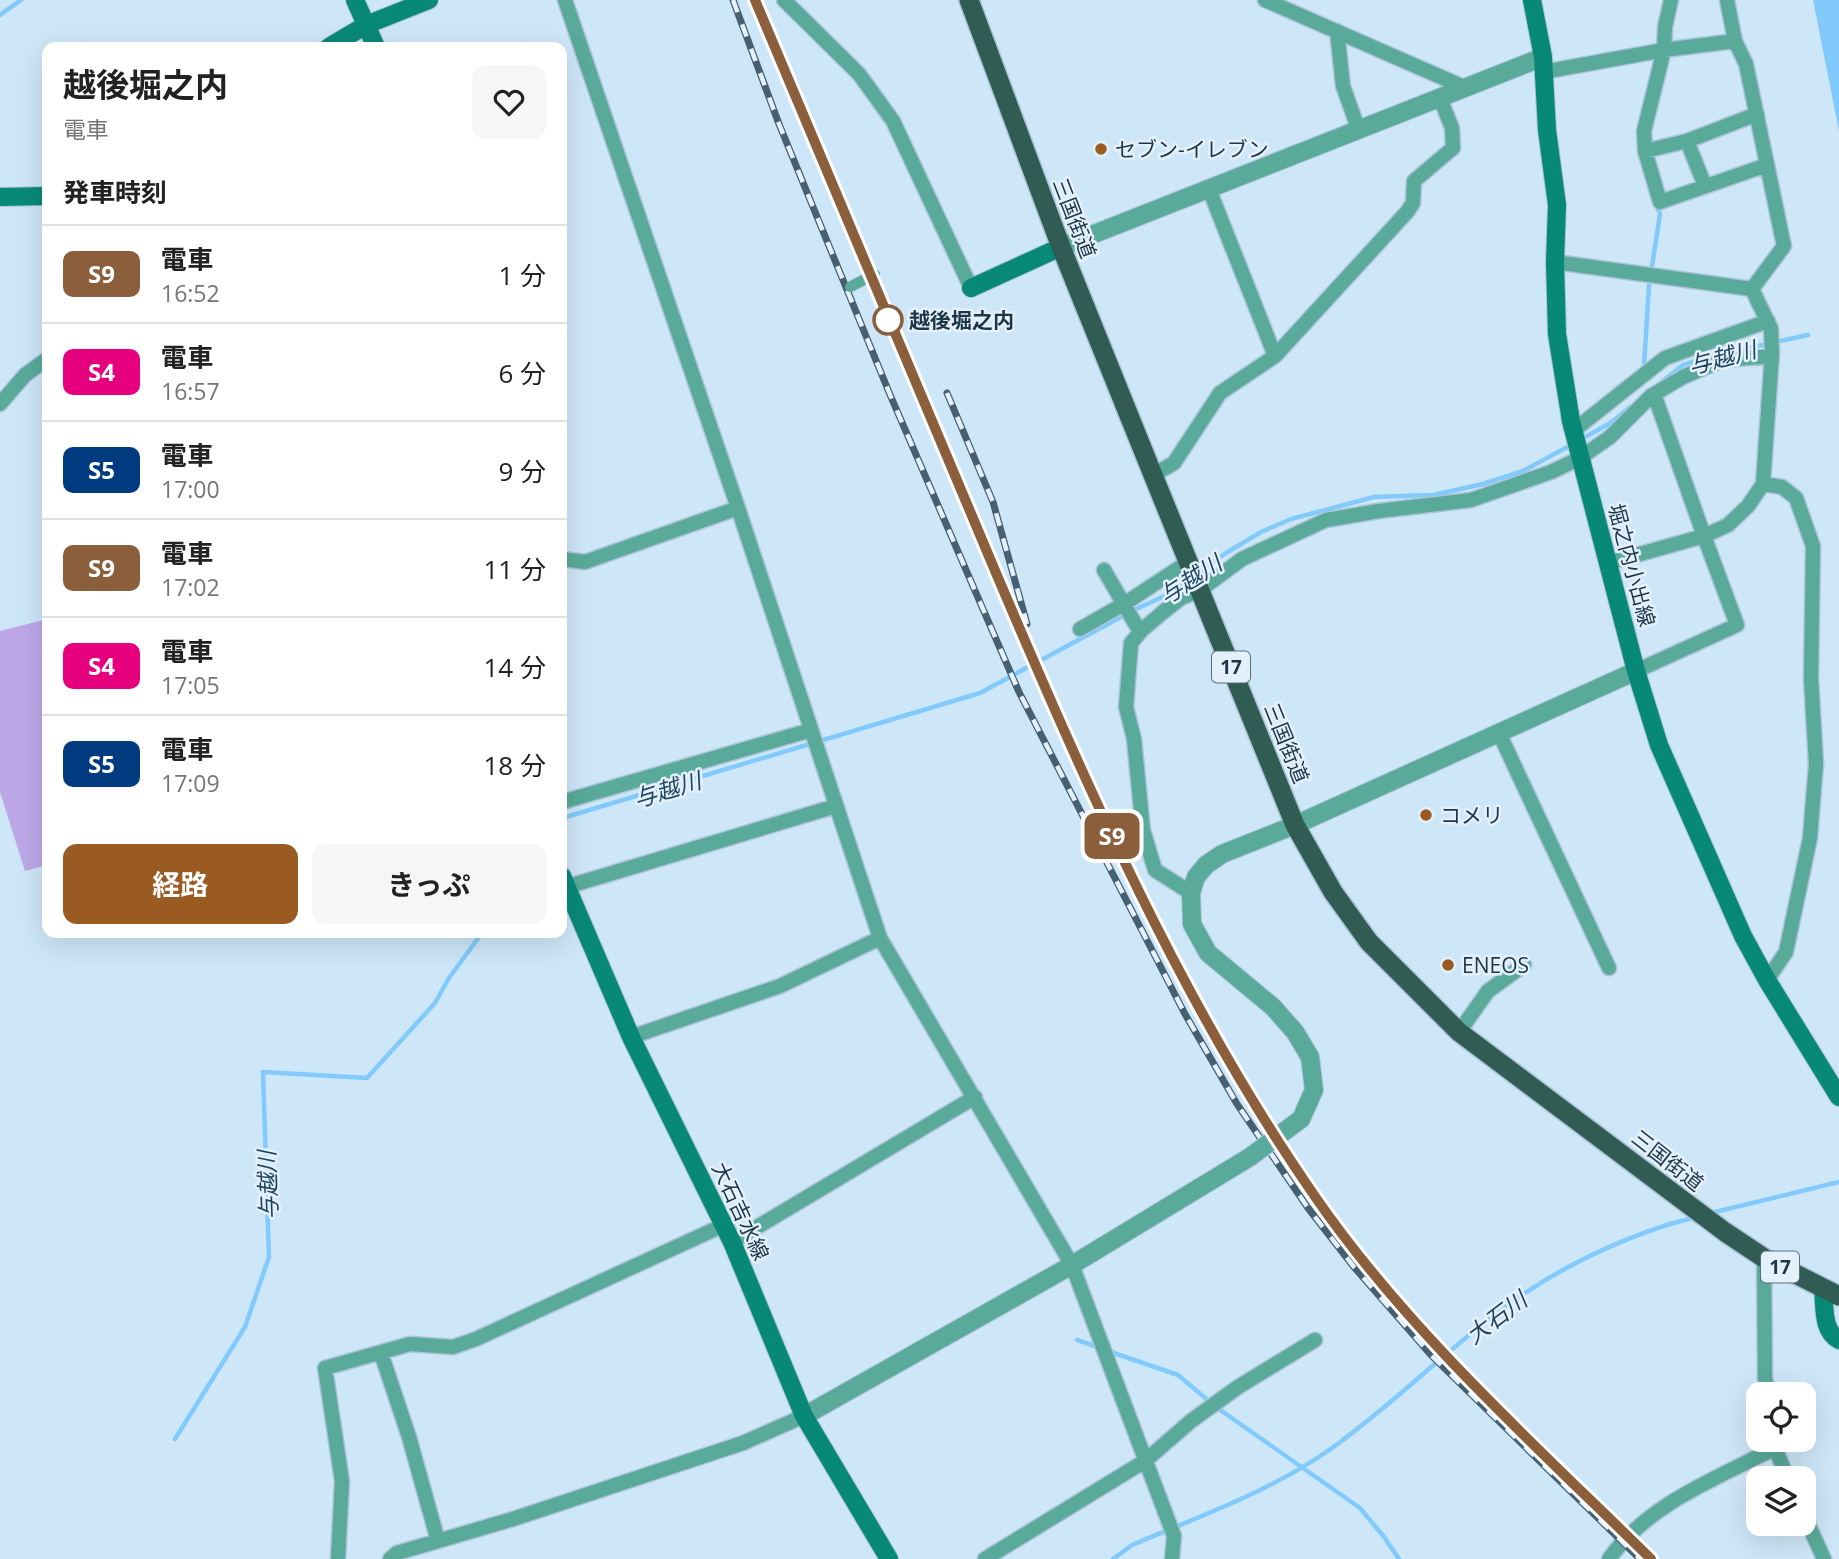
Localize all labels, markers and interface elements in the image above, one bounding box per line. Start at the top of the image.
text: 越後堀之内 [63,62,228,107]
button: heart [472,65,546,139]
text: 電車 [63,113,109,145]
place label: セブン-イレブン [1115,135,1269,163]
marker: セブン-イレブン [1093,141,1109,157]
text: 発車時刻 [63,174,167,210]
street label: 三国街道 [1047,174,1103,262]
text: 電車 [161,241,213,277]
text: S9 [88,257,115,290]
text: 1 分 [498,257,546,293]
text: 16:52 [161,277,220,309]
marker: 越後堀之内 [873,305,903,335]
place label: 越後堀之内 [909,306,1014,334]
water label: 与越川 [1685,332,1762,381]
text: 電車 [161,339,213,375]
text: S4 [88,355,115,388]
text: 6 分 [498,355,546,391]
text: 16:57 [161,375,220,407]
text: 電車 [161,437,213,473]
text: S5 [88,453,115,486]
text: 9 分 [498,453,546,489]
text: 17:00 [161,473,220,505]
street label: 堀之内小出線 [1602,501,1662,629]
text: 電車 [161,535,213,571]
water label: 与越川 [1152,545,1230,611]
text: S9 [88,551,115,584]
text: 11 分 [484,551,546,587]
text: 17:02 [161,571,220,603]
text: 電車 [161,633,213,669]
text: S4 [88,649,115,682]
text: 14 分 [484,649,546,685]
road number: 17 [1212,652,1250,682]
text: 17:05 [161,669,220,701]
street label: 三国街道 [1258,699,1316,787]
text: 電車 [161,731,213,767]
text: S5 [88,747,115,780]
text: 18 分 [484,747,546,783]
water label: 与越川 [629,763,708,814]
text: 17:09 [161,767,220,799]
place label: コメリ [1440,801,1503,829]
marker: コメリ [1418,807,1434,823]
line badge: S9 [1080,813,1144,859]
text: S9 [1099,819,1125,852]
button: 経路 [63,844,298,924]
button: きっぷ [312,844,546,924]
place label: ENEOS [1462,951,1529,979]
marker: ENEOS [1440,957,1456,973]
street label: 三国街道 [1626,1123,1710,1197]
water label: 与越川 [250,1147,284,1220]
street label: 大石吉水線 [706,1158,776,1264]
road number: 17 [1761,1252,1799,1282]
water label: 大石川 [1459,1282,1536,1351]
map controls [1746,1382,1816,1536]
button: locate [1746,1382,1816,1452]
button: layers [1746,1466,1816,1536]

